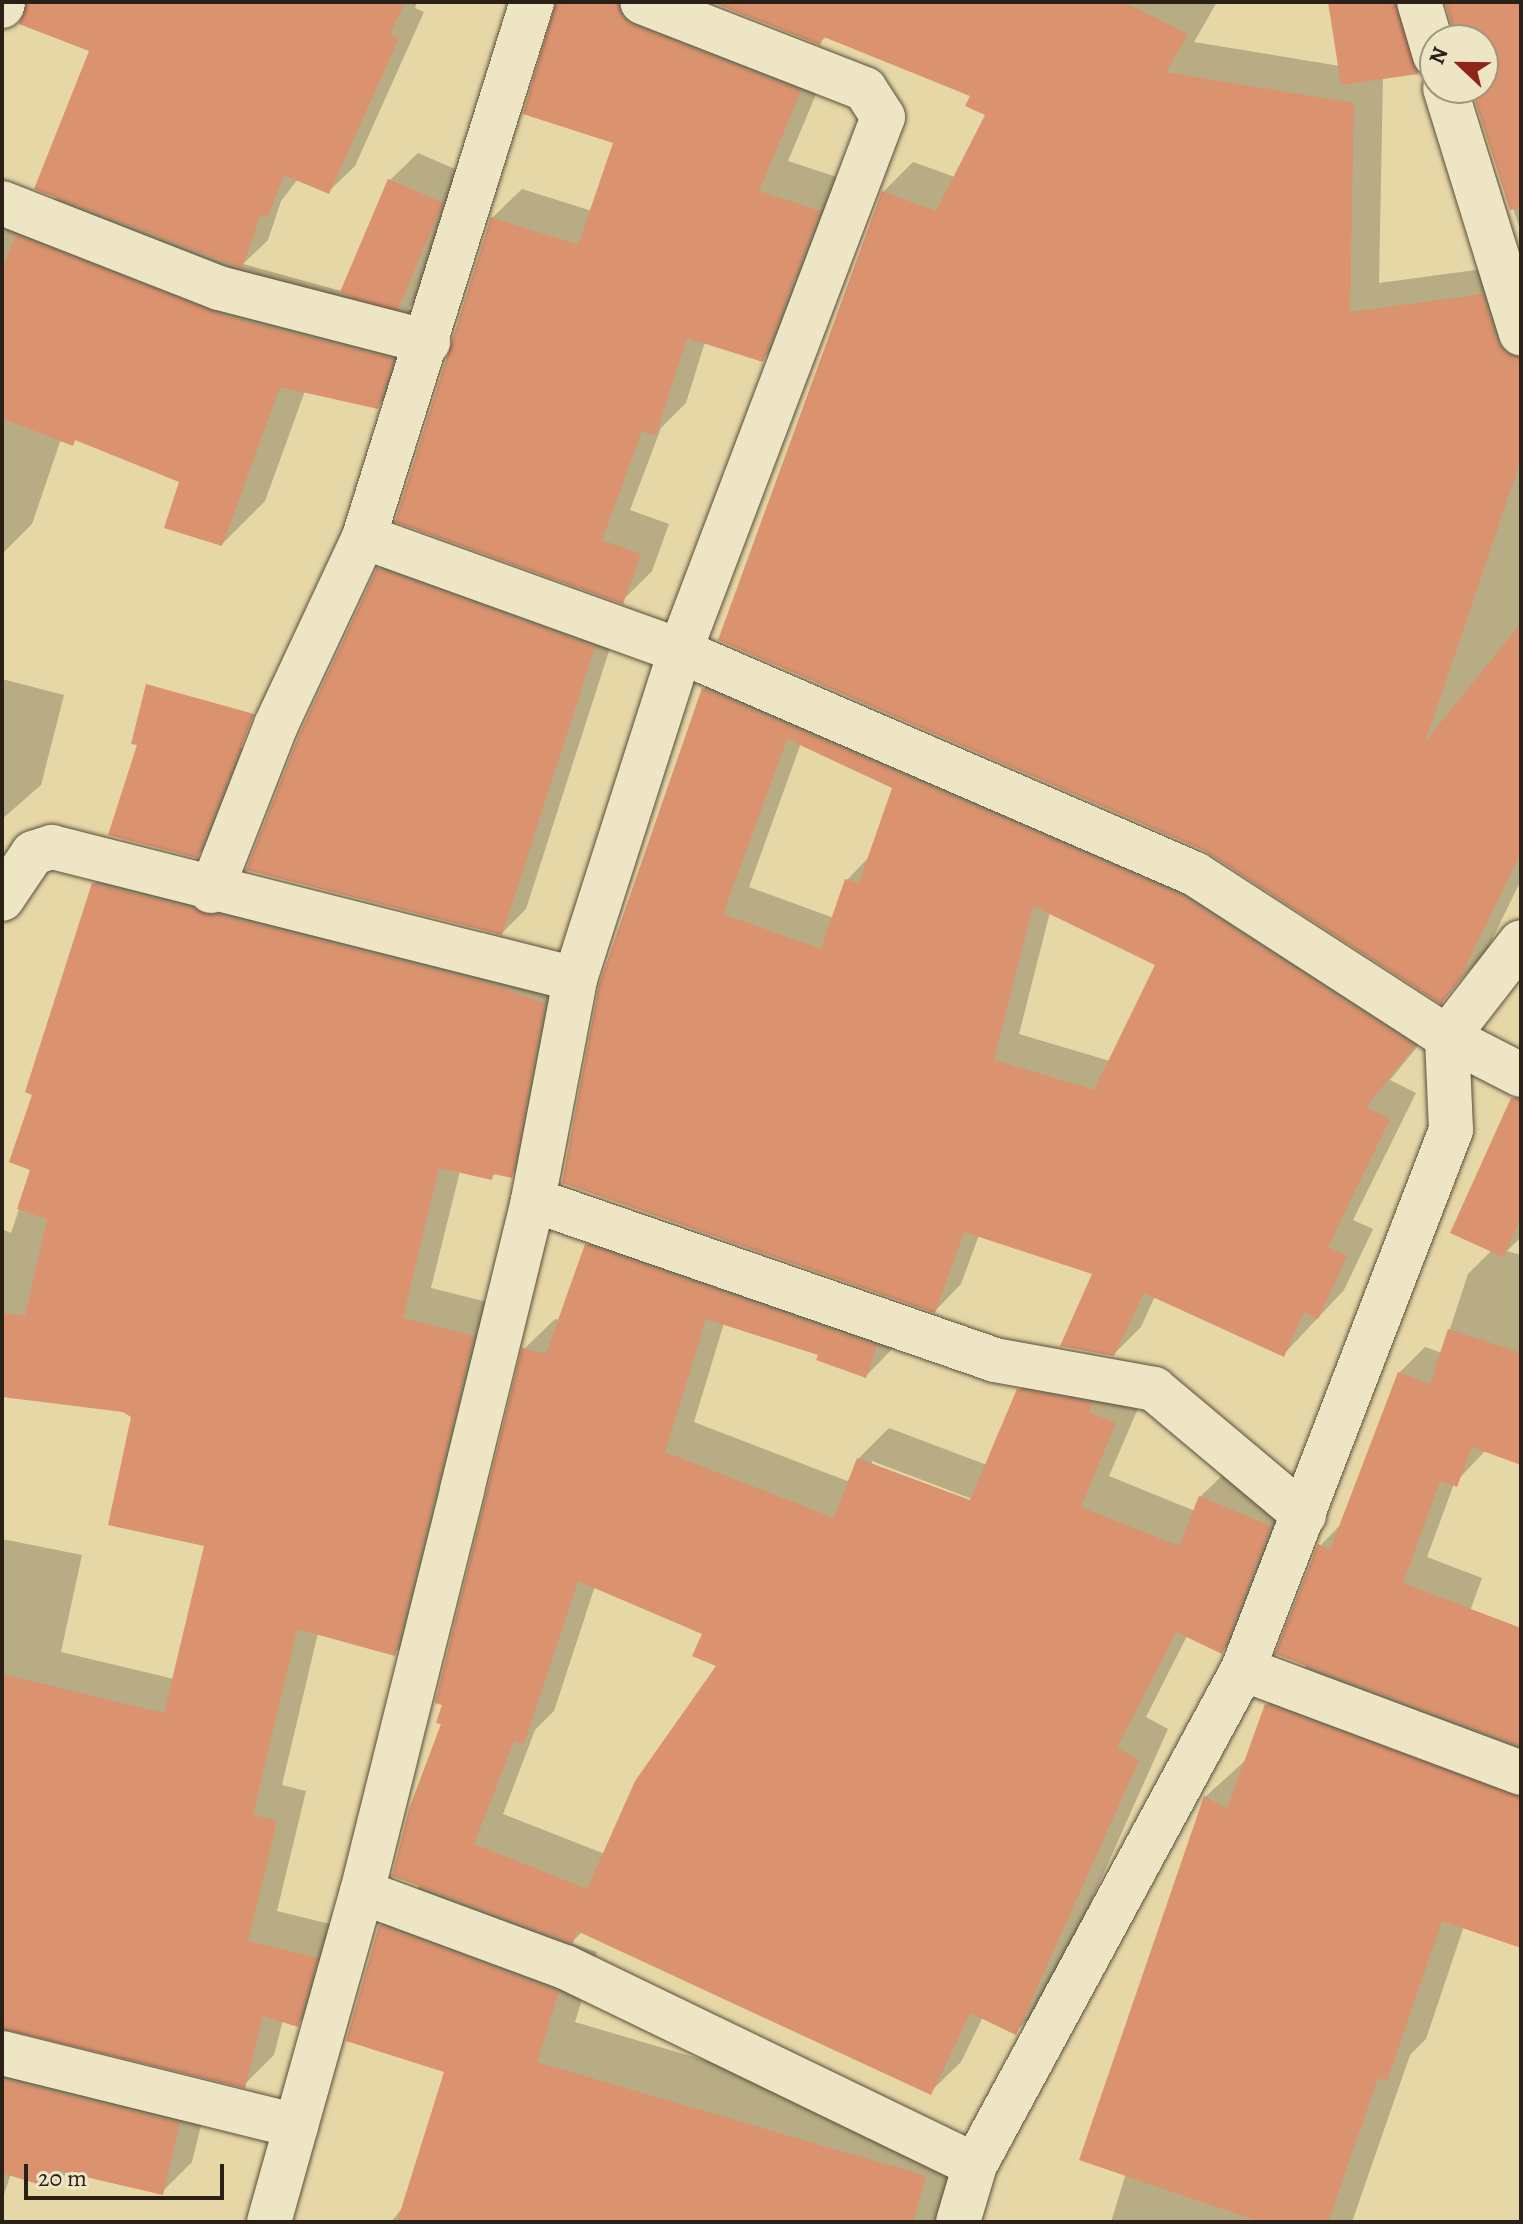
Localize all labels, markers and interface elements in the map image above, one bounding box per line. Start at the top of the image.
north arrow [1419,24,1499,104]
text: N [1422,43,1456,69]
scale bar [28,2148,228,2198]
text: 20 m [38,2162,87,2194]

